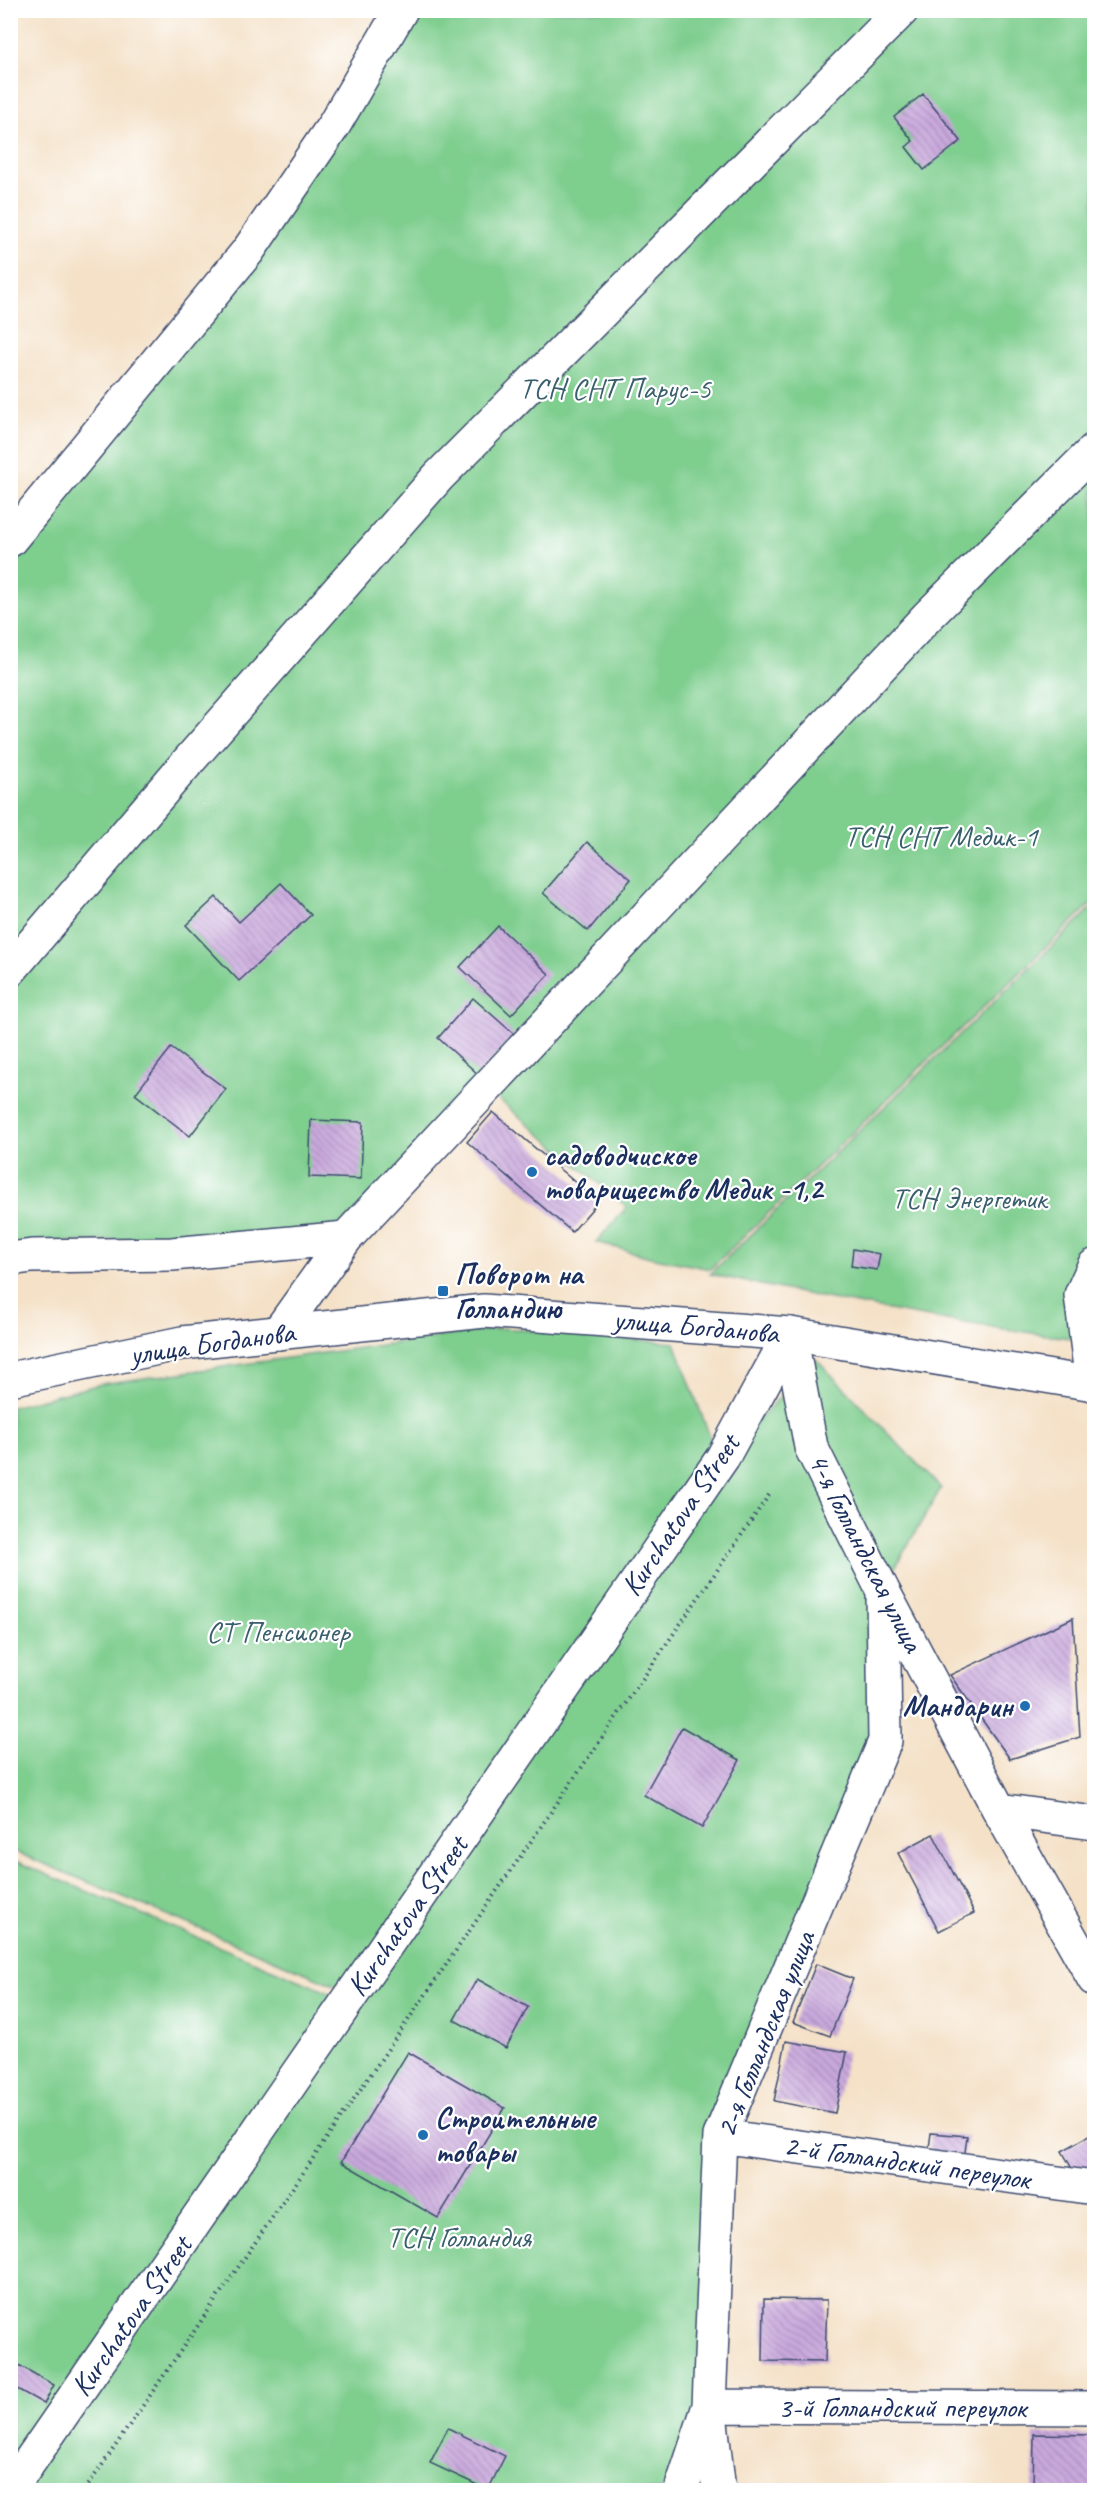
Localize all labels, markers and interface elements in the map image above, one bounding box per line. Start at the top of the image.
park label: ТСН СНТ Парус-5 [519,369,712,407]
park label: ТСН СНТ Медик-1 [844,817,1039,855]
place label: садоводчиское товарищество Медик -1,2 [544,1136,825,1208]
marker: садоводчиское товарищество Медик -1,2 [525,1165,539,1179]
park label: ТСН Энергетик [892,1179,1048,1217]
place label: Поворот на Голландию [455,1255,585,1327]
marker: Поворот на Голландию [436,1284,450,1298]
street label: улица Богданова [610,1300,782,1352]
street label: улица Богданова [125,1312,299,1374]
street label: Kurchatova Street [612,1424,750,1603]
street label: 4-я Голландская улица [799,1446,933,1660]
park label: СТ Пенсионер [206,1612,352,1650]
place label: Мандарин [903,1687,1015,1725]
marker: Мандарин [1018,1699,1032,1713]
street label: Kurchatova Street [338,1826,478,2003]
street label: 2-я Голландская улица [706,1924,824,2142]
place label: Строительные товары [435,2099,597,2171]
street label: 2-й Голландский переулок [781,2126,1036,2199]
marker: Строительные товары [416,2128,430,2142]
park label: ТСН Голландия [387,2218,532,2256]
street label: Kurchatova Street [62,2226,202,2403]
street label: 3-й Голландский переулок [778,2388,1029,2426]

